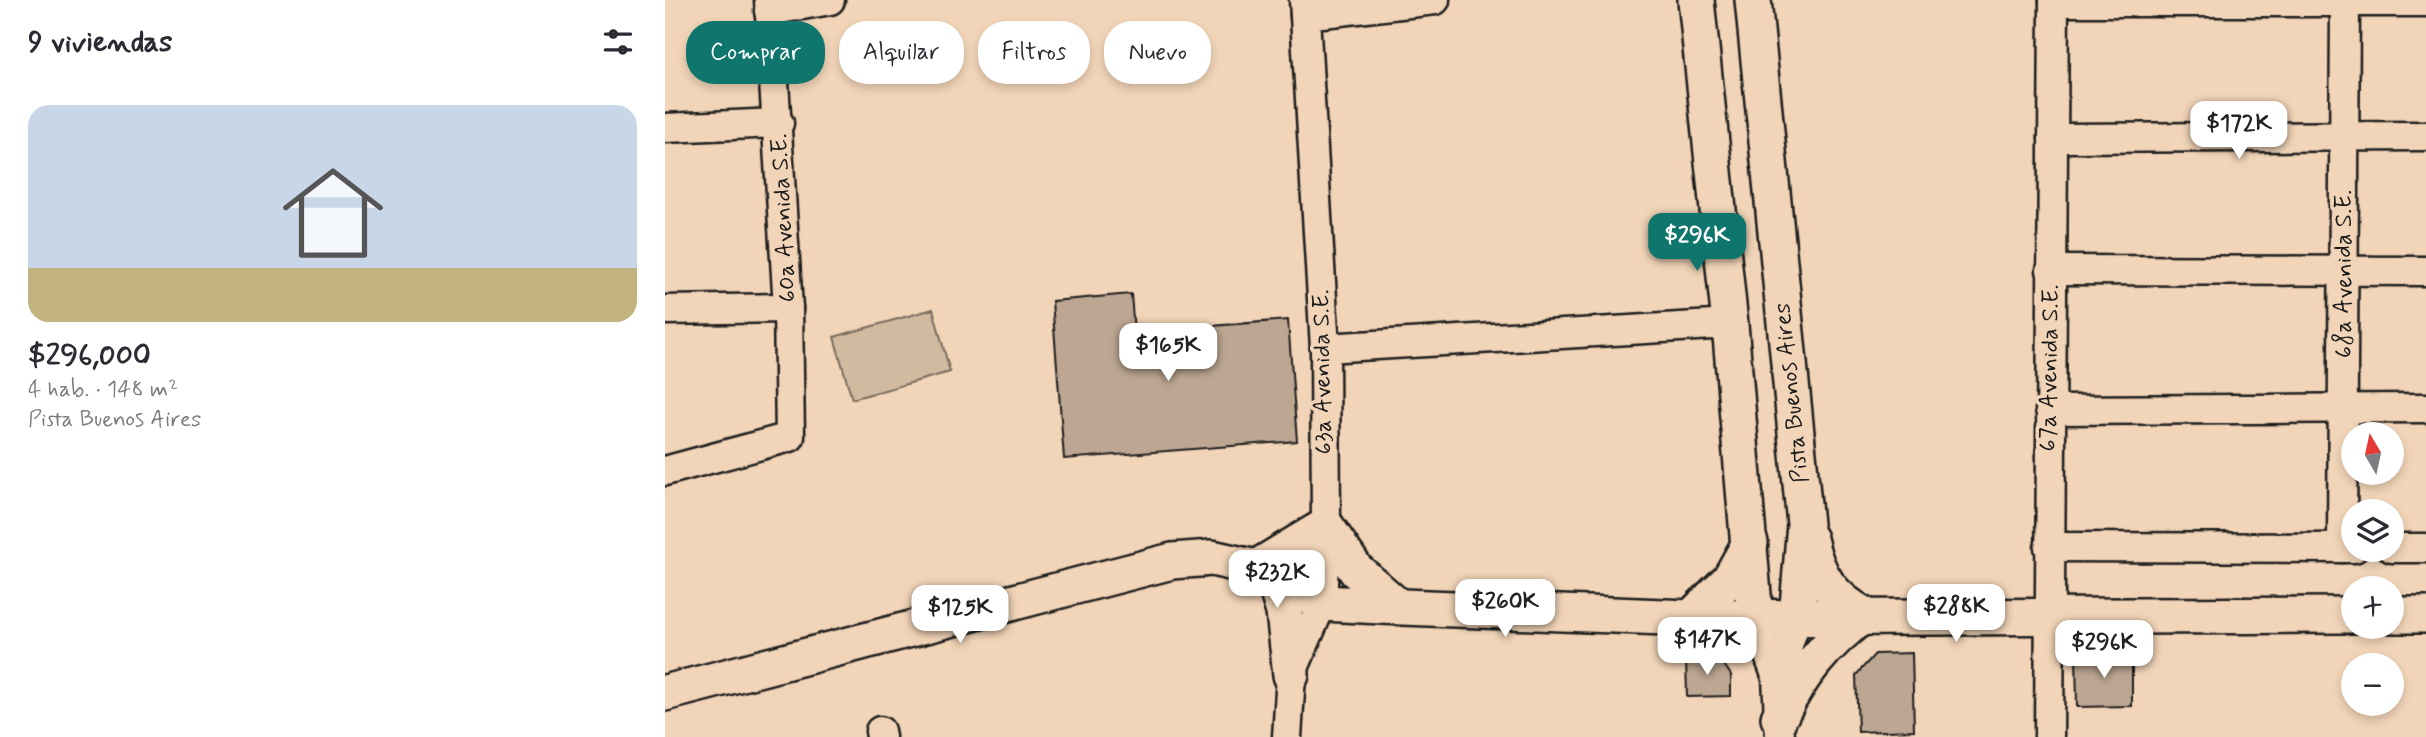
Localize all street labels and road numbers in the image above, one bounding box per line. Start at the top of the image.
street label: 60a Avenida S.E. [764,133,804,303]
street label: 68a Avenida S.E. [2329,190,2360,358]
street label: 67a Avenida S.E. [2033,284,2067,452]
street label: 63a Avenida S.E. [1306,289,1340,455]
street label: Pista Buenos Aires [1767,301,1817,485]

